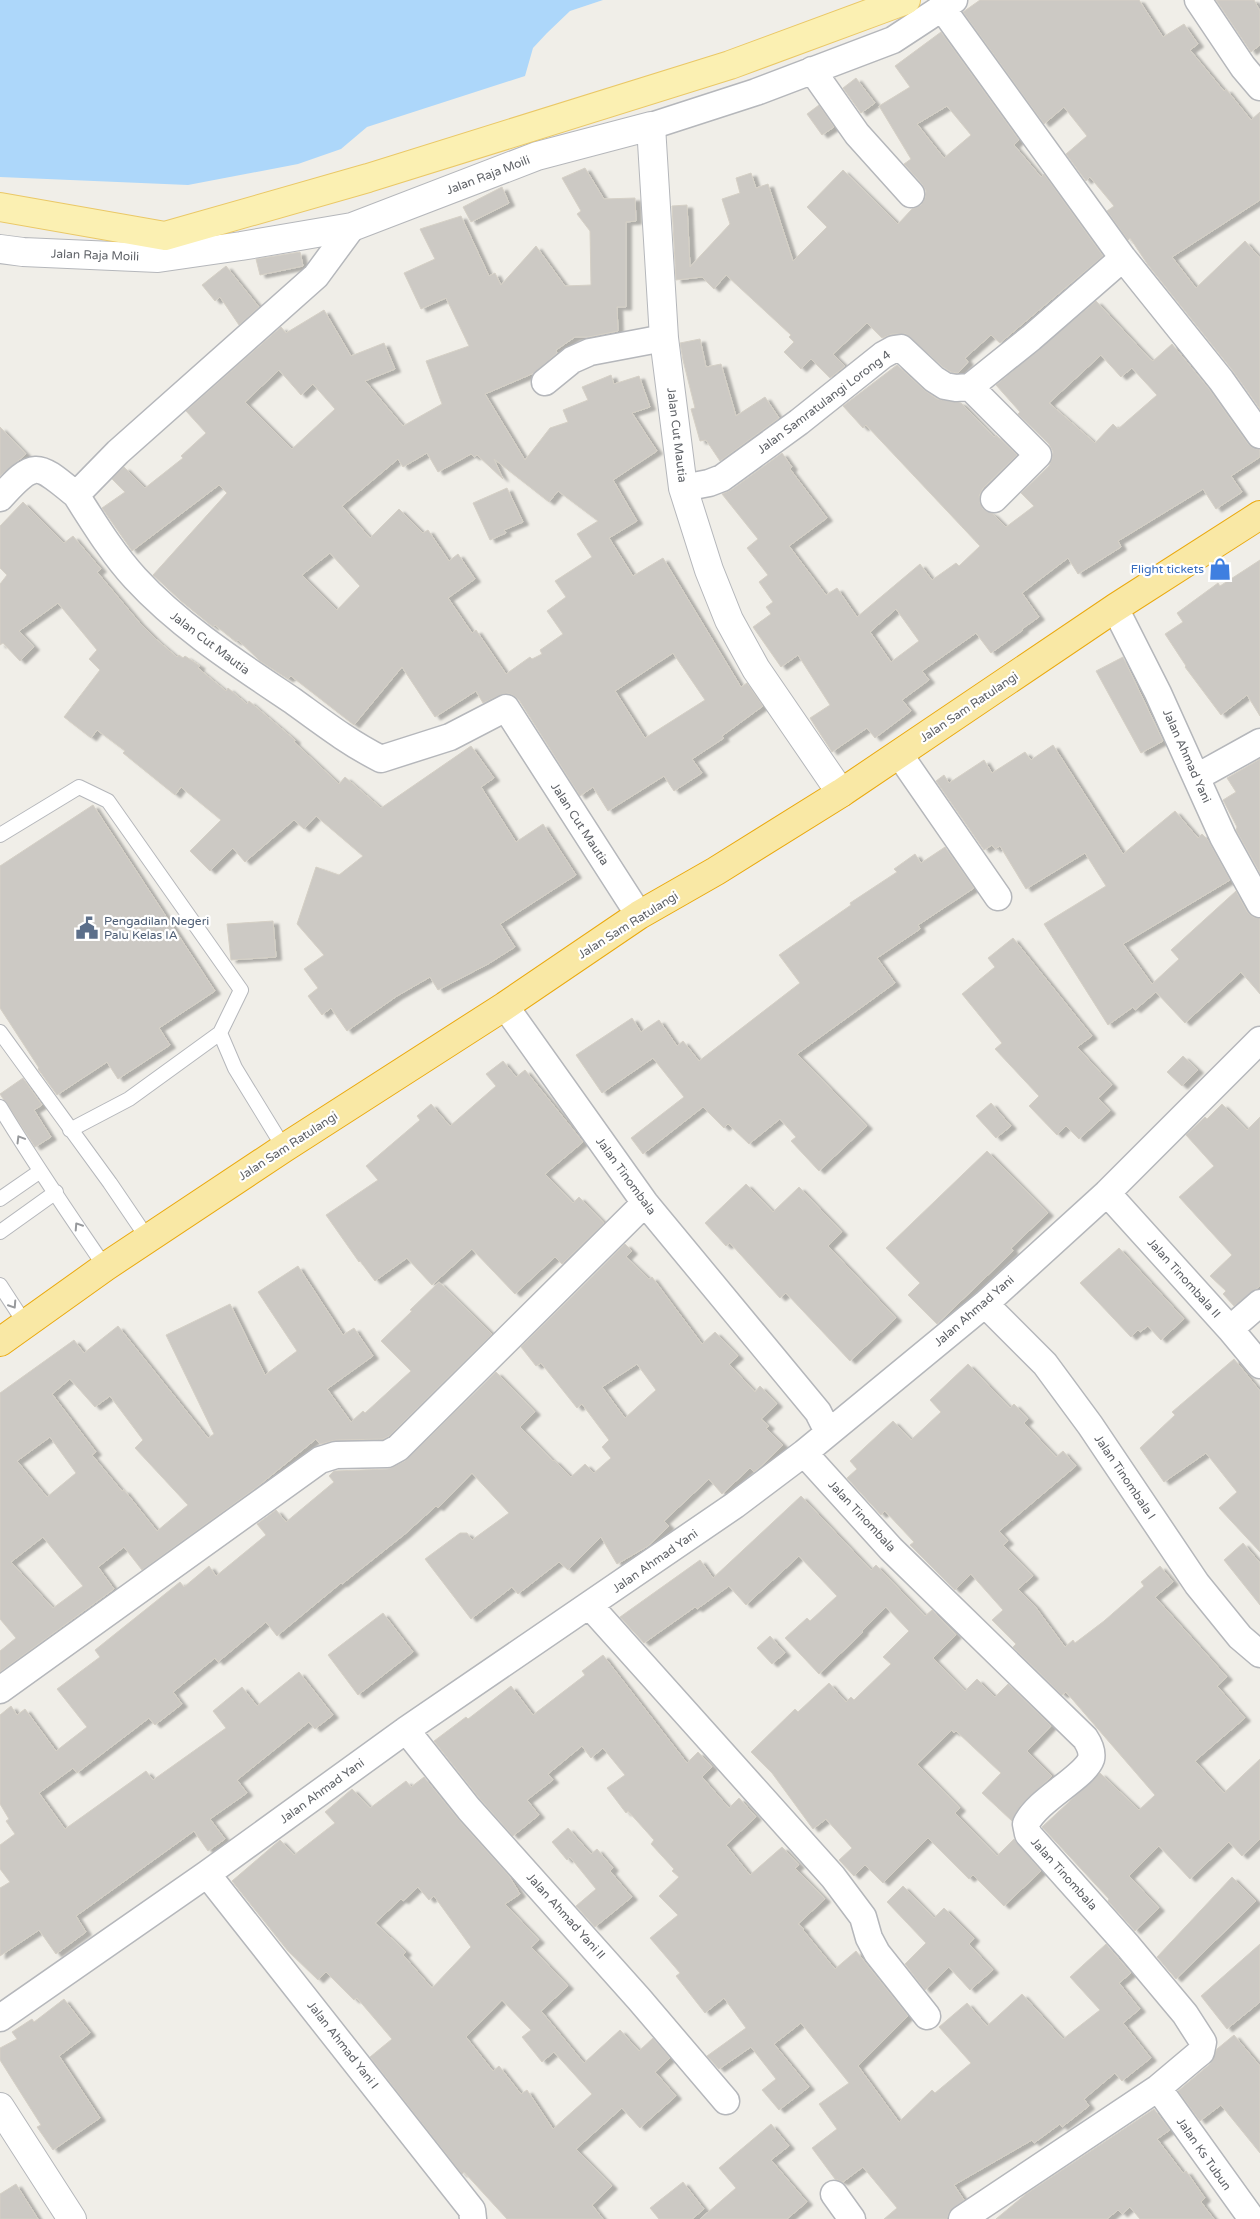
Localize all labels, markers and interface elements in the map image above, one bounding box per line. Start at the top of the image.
street label: Jalan Raja Moili [444,153,532,197]
street label: Jalan Raja Moili [51,246,139,264]
street label: Jalan Samratulangi Lorong 4 [755,347,894,457]
street label: Jalan Cut Mautia [664,387,690,483]
shop icon: Flight tickets [1207,556,1233,582]
place label: Flight tickets [1131,562,1204,576]
street label: Jalan Cut Mautia [168,609,252,677]
street label: Jalan Sam Ratulangi [917,669,1021,745]
street label: Jalan Ahmad Yani [1160,707,1214,805]
street label: Jalan Cut Mautia [548,780,612,868]
street label: Jalan Sam Ratulangi [575,888,681,962]
place label: Pengadilan Negeri Palu Kelas IA [104,914,209,942]
public building icon: Pengadilan Negeri Palu Kelas IA [74,915,100,941]
street label: Jalan Sam Ratulangi [236,1109,340,1183]
street label: Jalan Tinombala [593,1135,659,1217]
one-way arrow [16,1136,26,1145]
one-way arrow [75,1223,84,1232]
street label: Jalan Tinombala II [1145,1235,1223,1321]
street label: Jalan Ahmad Yani [931,1273,1017,1349]
one-way arrow [7,1299,16,1309]
street label: Jalan Tinombala I [1092,1432,1158,1522]
street label: Jalan Tinombala [825,1477,899,1555]
street label: Jalan Ahmad Yani [610,1526,700,1596]
street label: Jalan Ahmad Yani [277,1756,367,1826]
street label: Jalan Tinombala [1028,1835,1100,1913]
street label: Jalan Ahmad Yani II [524,1870,608,1962]
street label: Jalan Ahmad Yani I [304,1998,382,2092]
street label: Jalan Ks Tubun [1174,2115,1234,2193]

